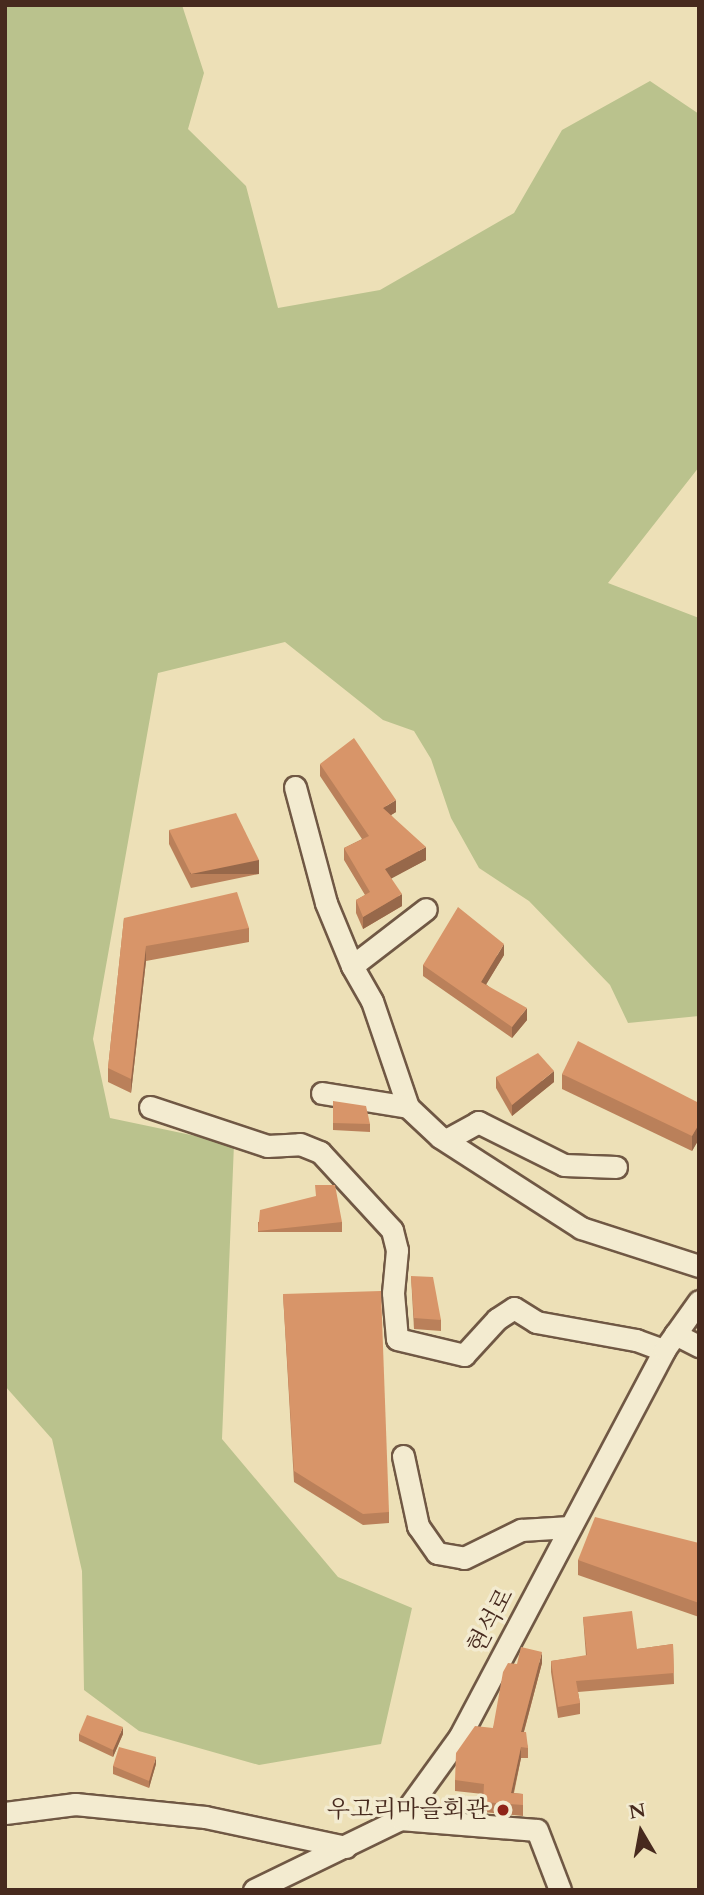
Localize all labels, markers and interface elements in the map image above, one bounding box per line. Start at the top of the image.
street label: 현석로 [462,1584,520,1658]
place label: 우고리마을회관 [327,1796,489,1824]
north arrow [606,1797,676,1867]
text: N [627,1797,648,1826]
marker: 우고리마을회관 [495,1802,511,1818]

